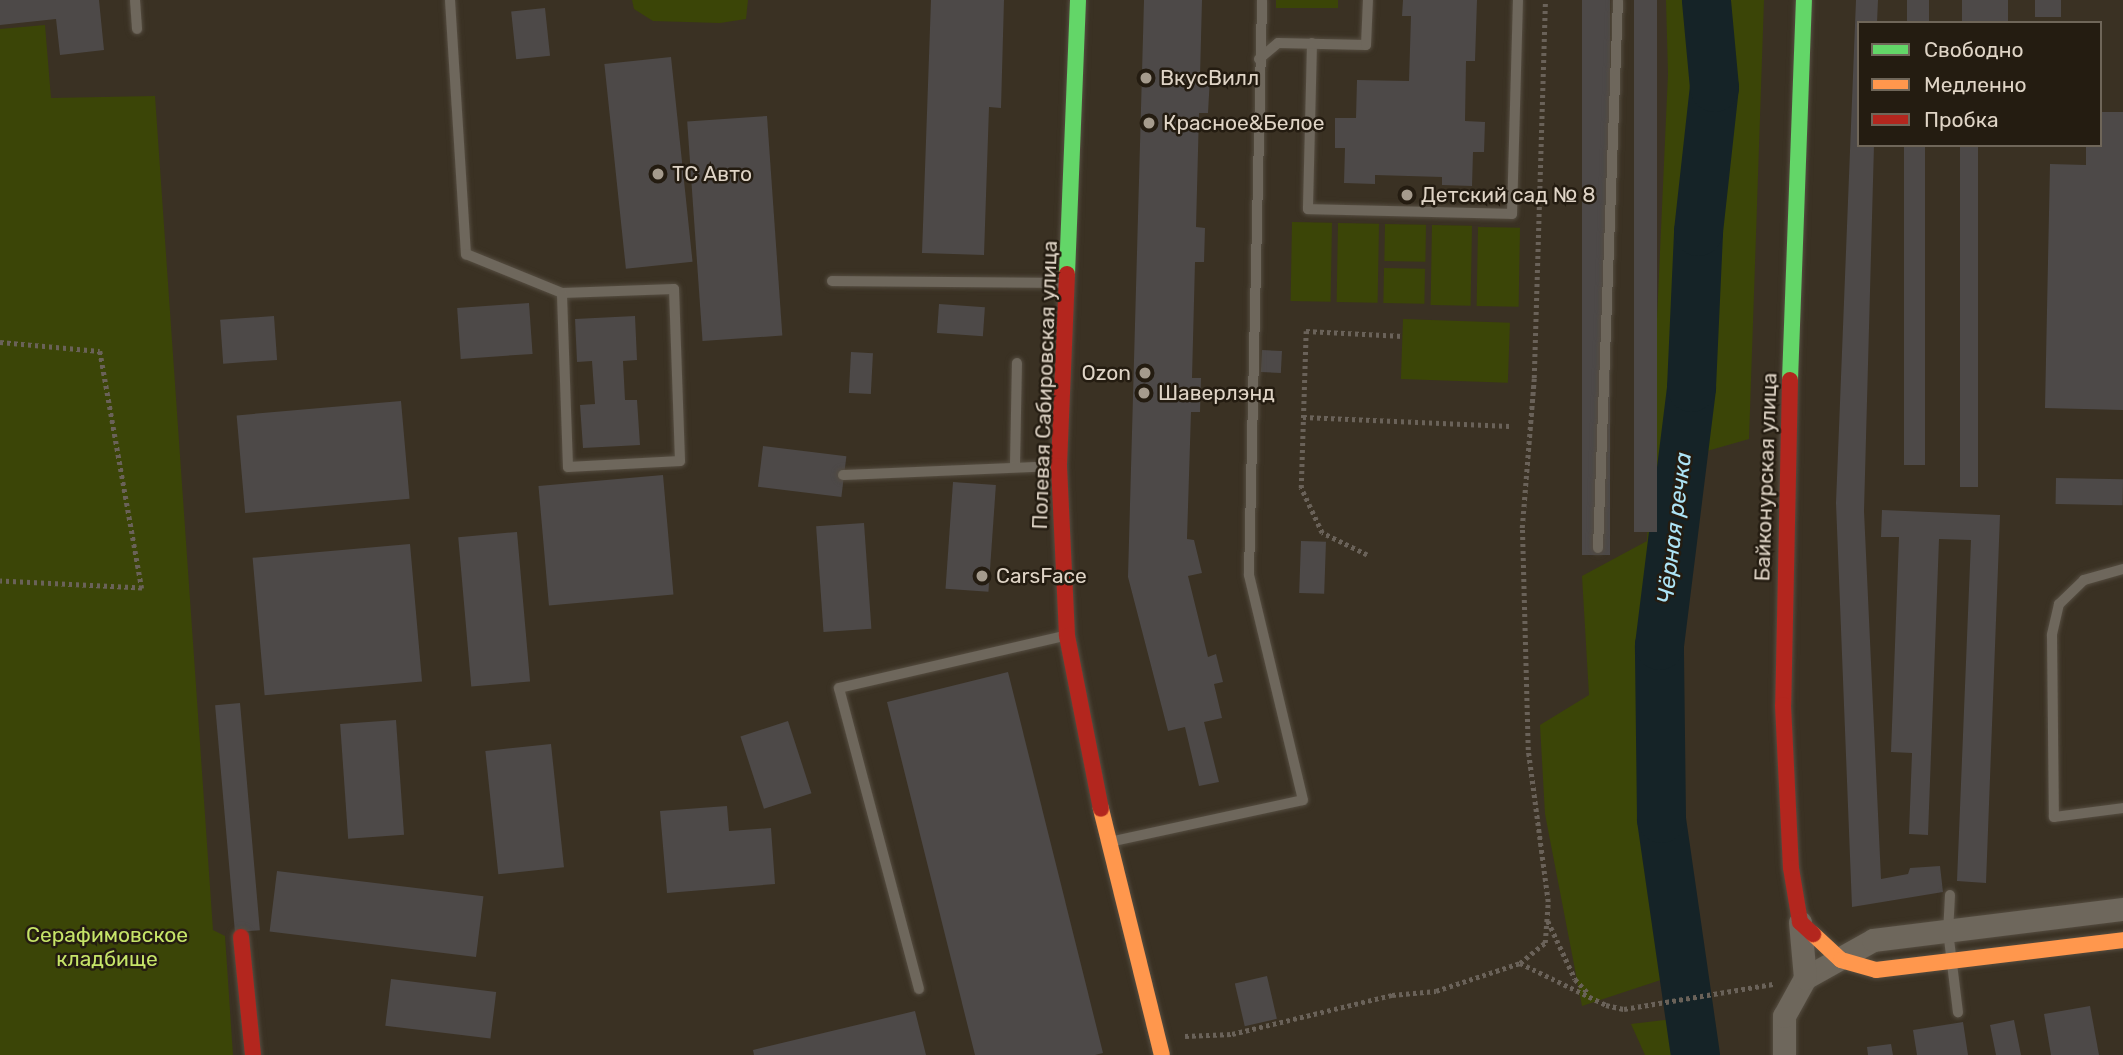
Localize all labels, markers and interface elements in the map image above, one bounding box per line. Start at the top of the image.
legend [1857,21,2102,147]
text: Свободно [1924,37,2024,62]
place label: ВкусВилл [1160,65,1259,91]
marker: ВкусВилл [1138,70,1154,86]
text: Медленно [1924,72,2027,97]
text: Пробка [1924,107,1999,132]
place label: Красное&Белое [1163,110,1324,136]
marker: Красное&Белое [1141,115,1157,131]
place label: ТС Авто [672,161,752,187]
marker: ТС Авто [650,166,666,182]
place label: Детский сад № 8 [1421,182,1596,208]
marker: Детский сад № 8 [1399,187,1415,203]
street label: Полевая Сабировская улица [1027,240,1063,530]
place label: Ozon [1081,360,1131,386]
marker: Ozon [1137,365,1153,381]
street label: Байконурская улица [1750,372,1782,582]
place label: Шаверлэнд [1158,380,1275,406]
marker: Шаверлэнд [1136,385,1152,401]
water label: Чёрная речка [1651,451,1697,605]
place label: CarsFace [996,563,1087,589]
marker: CarsFace [974,568,990,584]
park label: Серафимовское кладбище [26,922,188,972]

